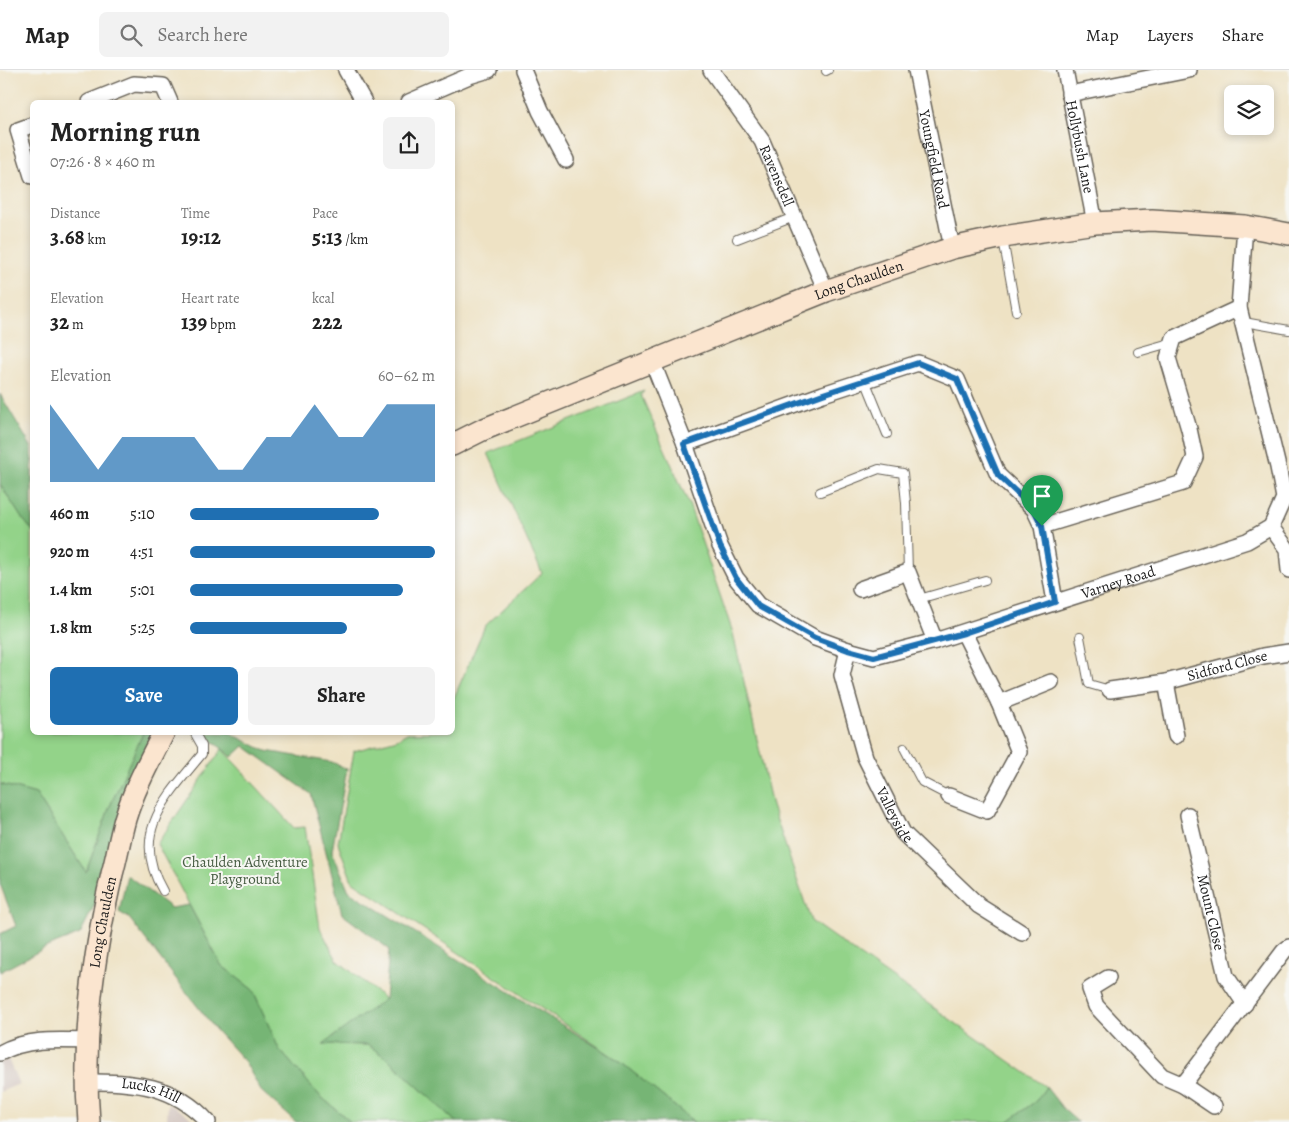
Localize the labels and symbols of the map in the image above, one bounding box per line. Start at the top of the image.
street label: Hollybush Lane [1061,98,1099,195]
street label: Youngfield Road [914,107,954,211]
street label: Ravensdell [755,142,799,210]
street label: Long Chaulden [811,255,906,305]
pin [1021,475,1063,526]
street label: Varney Road [1078,561,1159,604]
street label: Sidford Close [1185,645,1269,686]
street label: Valleyside [871,783,918,848]
park label: Chaulden Adventure Playground [182,852,308,889]
street label: Mount Close [1192,872,1230,953]
street label: Long Chaulden [84,874,121,969]
street label: Lucks Hill [120,1073,185,1108]

